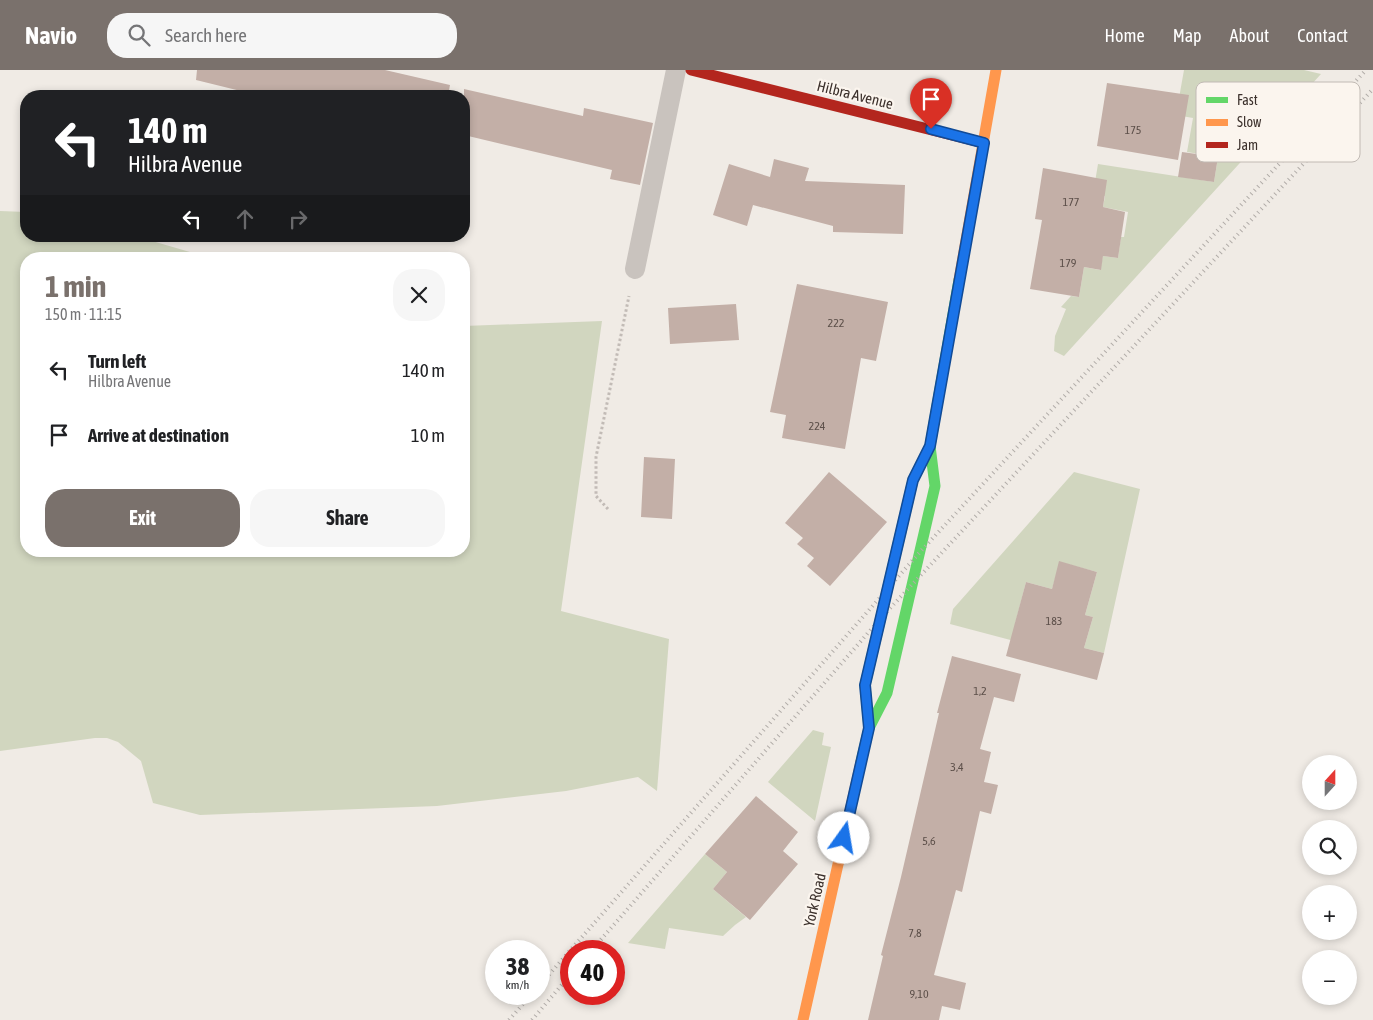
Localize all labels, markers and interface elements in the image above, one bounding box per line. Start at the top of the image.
search box [107,13,457,58]
icon: search [125,21,153,49]
text: Navio [25,22,77,49]
text: Search here [165,24,247,46]
text: Home [1105,25,1145,46]
text: Map [1173,25,1202,46]
text: About [1230,25,1269,46]
text: Contact [1297,25,1348,46]
street label: Hilbra Avenue [815,77,895,112]
pin [910,78,952,129]
legend [1196,82,1360,162]
icon: arrive [917,85,945,113]
text: Fast [1237,92,1258,108]
icon: left [45,110,110,175]
text: 140 m [128,110,207,150]
text: Slow [1237,114,1262,130]
house number: 175 [1125,123,1141,137]
text: Jam [1237,137,1258,153]
text: Hilbra Avenue [128,151,242,177]
house number: 177 [1063,195,1080,209]
icon: left [178,205,206,233]
icon: ahead [231,205,259,233]
icon: right [284,205,312,233]
house number: 179 [1060,256,1077,270]
text: 1 min [45,269,106,303]
button: close [393,269,445,321]
text: 150 m · 11:15 [45,305,122,323]
house number: 222 [828,316,844,330]
text: Turn left [88,350,146,372]
icon: left [45,356,73,384]
text: 140 m [402,359,445,381]
text: Hilbra Avenue [88,372,171,390]
house number: 224 [809,419,826,433]
icon: arrive [45,421,73,449]
text: Arrive at destination [88,424,229,446]
text: 10 m [411,424,445,446]
button: Exit [45,489,240,547]
button: Share [250,489,445,547]
house number: 183 [1046,614,1062,628]
house number: 1,2 [973,684,987,698]
north arrow [1302,755,1358,810]
map controls [1302,755,1357,1005]
house number: 3,4 [950,760,964,774]
position arrow [817,811,869,863]
button: search [1302,820,1357,875]
house number: 5,6 [922,834,936,848]
street label: York Road [800,871,829,928]
button: + [1302,885,1357,940]
house number: 7,8 [908,926,922,940]
speed limit sign: 40 [560,940,625,1005]
button: − [1302,950,1357,1005]
text: 38 [506,952,529,980]
text: km/h [506,978,529,992]
house number: 9,10 [909,987,929,1001]

